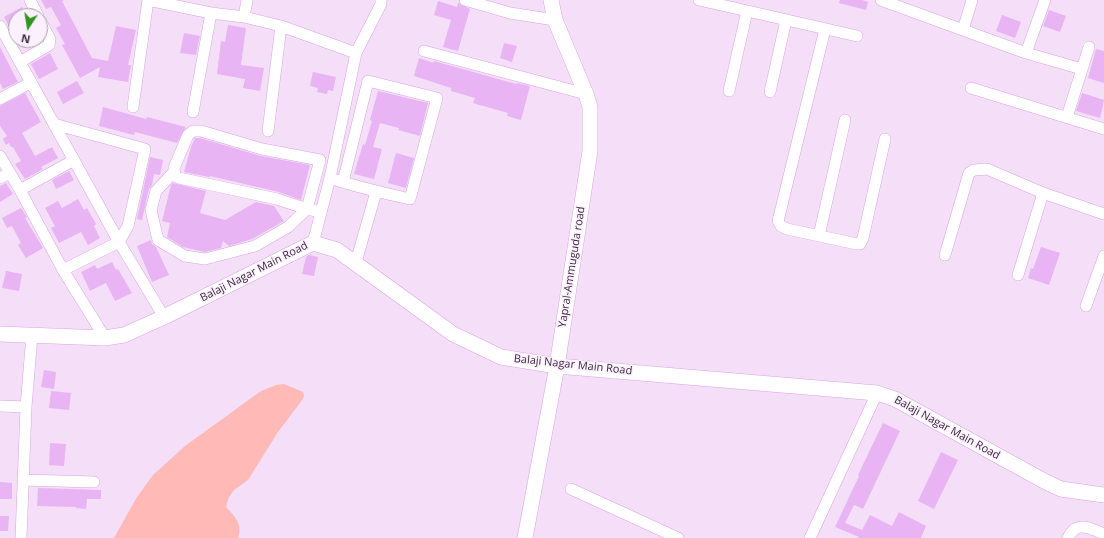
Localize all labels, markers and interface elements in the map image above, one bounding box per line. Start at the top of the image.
north arrow [8,8,48,48]
text: N [20,31,32,48]
street label: Yapral-Ammuguda road [556,206,588,328]
street label: Balaji Nagar Main Road [198,239,310,305]
street label: Balaji Nagar Main Road [513,352,633,378]
street label: Balaji Nagar Main Road [892,393,1002,463]

